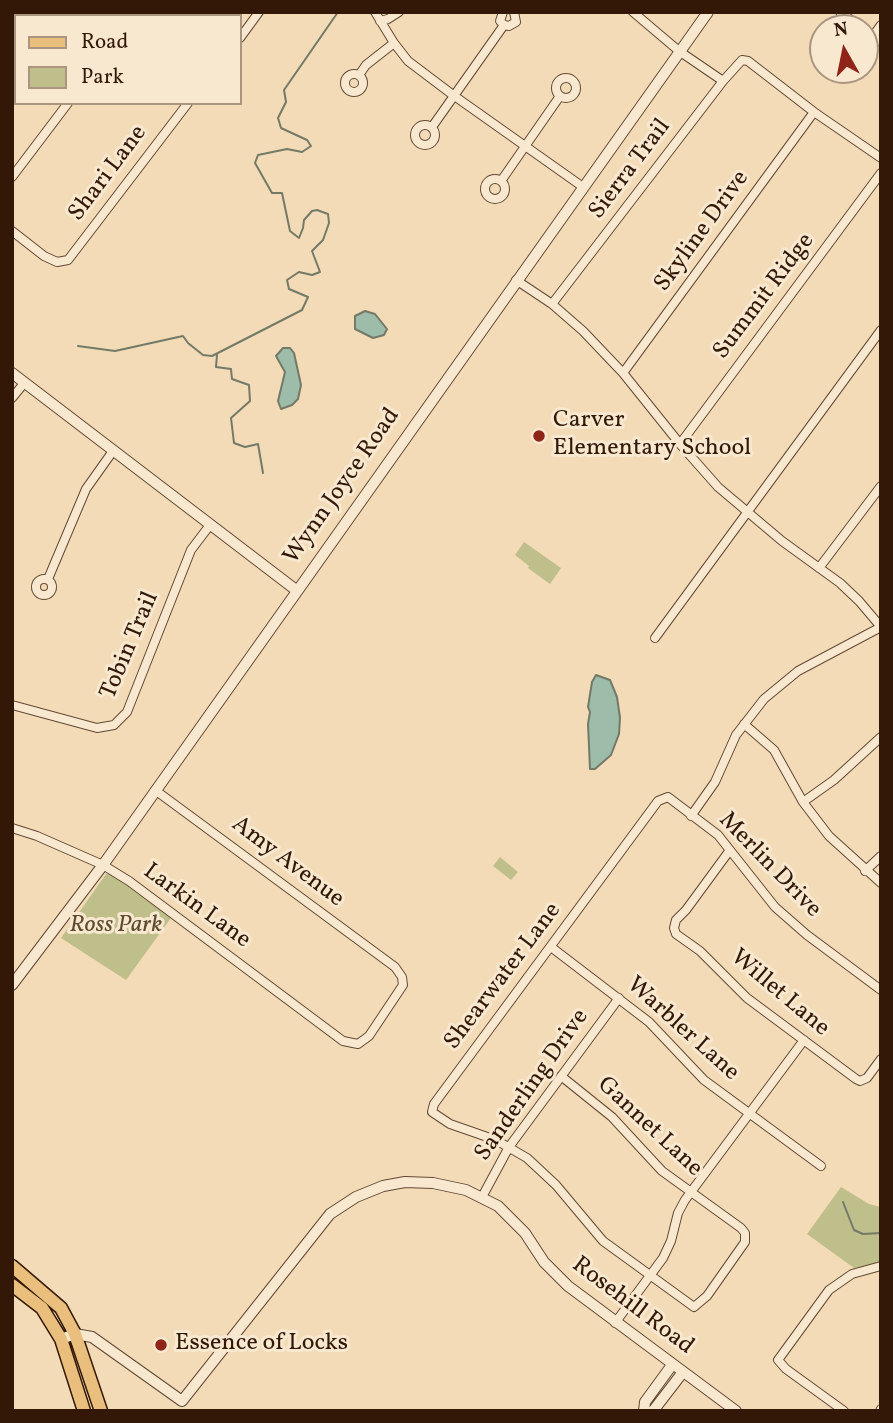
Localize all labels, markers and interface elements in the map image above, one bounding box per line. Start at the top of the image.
legend [14,14,242,105]
north arrow [809,14,879,84]
text: N [832,16,850,44]
text: Road [81,28,128,57]
text: Park [81,63,124,92]
street label: Sierra Trail [584,114,678,226]
street label: Shari Lane [64,120,154,228]
street label: Skyline Drive [649,166,757,298]
street label: Summit Ridge [708,228,822,366]
street label: Wynn Joyce Road [278,403,408,571]
place label: Carver Elementary School [553,408,751,464]
marker: Carver Elementary School [531,428,547,444]
street label: Tobin Trail [96,588,166,704]
street label: Merlin Drive [712,807,826,925]
street label: Amy Avenue [225,811,349,915]
street label: Larkin Lane [137,858,255,956]
street label: Shearwater Lane [439,898,569,1056]
park label: Ross Park [70,913,162,941]
street label: Willet Lane [724,944,834,1044]
street label: Warbler Lane [620,972,744,1088]
street label: Sanderling Drive [470,1004,596,1168]
street label: Gannet Lane [590,1072,708,1184]
street label: Rosehill Road [565,1252,699,1362]
place label: Essence of Locks [175,1331,348,1359]
marker: Essence of Locks [153,1337,169,1353]

